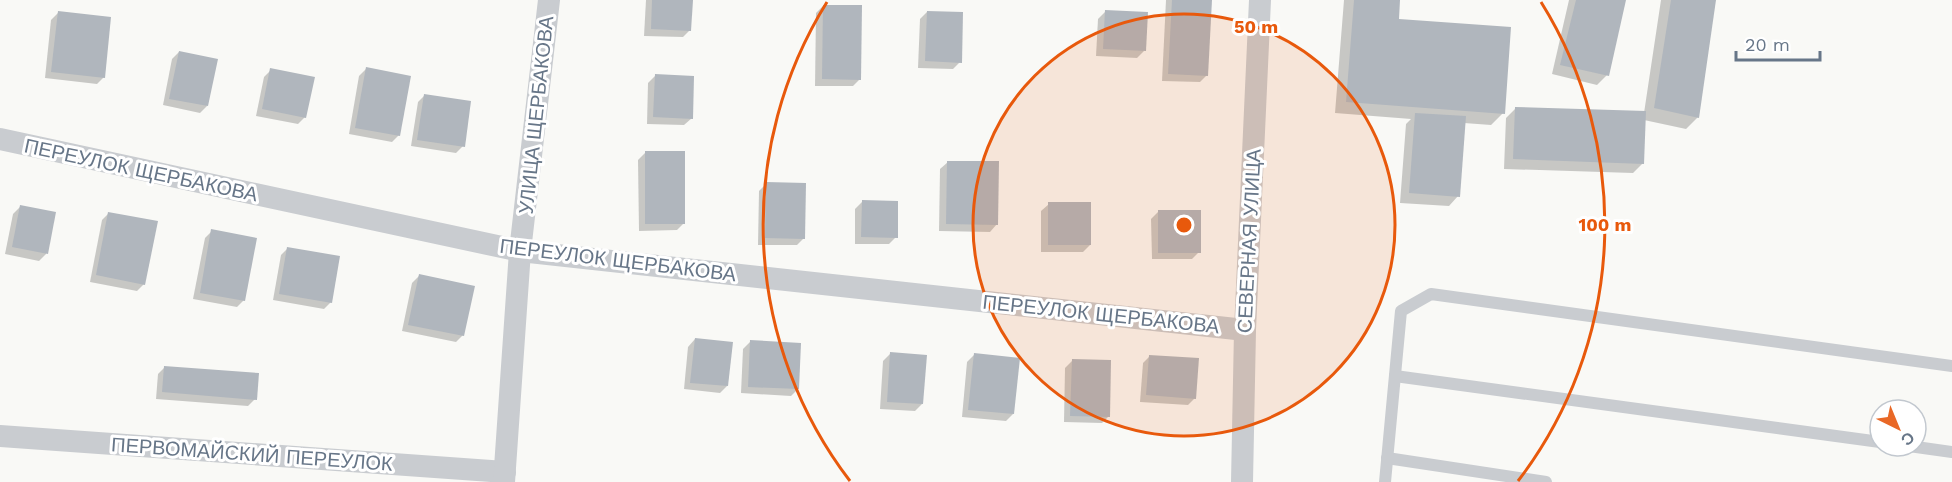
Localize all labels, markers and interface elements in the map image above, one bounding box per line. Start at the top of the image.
street label: УЛИЦА ЩЕРБАКОВА [514,14,558,215]
text: 50 m [1234,16,1278,37]
scale bar [1736,24,1820,62]
text: 20 m [1745,34,1790,55]
street label: ПЕРЕУЛОК ЩЕРБАКОВА [22,134,261,207]
street label: СЕВЕРНАЯ УЛИЦА [1232,148,1266,334]
text: 100 m [1578,214,1632,235]
centre of rings [1174,215,1194,235]
street label: ПЕРЕУЛОК ЩЕРБАКОВА [498,234,738,286]
street label: ПЕРЕУЛОК ЩЕРБАКОВА [981,290,1221,338]
north arrow [1868,398,1928,458]
text: С [1897,428,1919,450]
street label: ПЕРВОМАЙСКИЙ ПЕРЕУЛОК [110,432,394,476]

